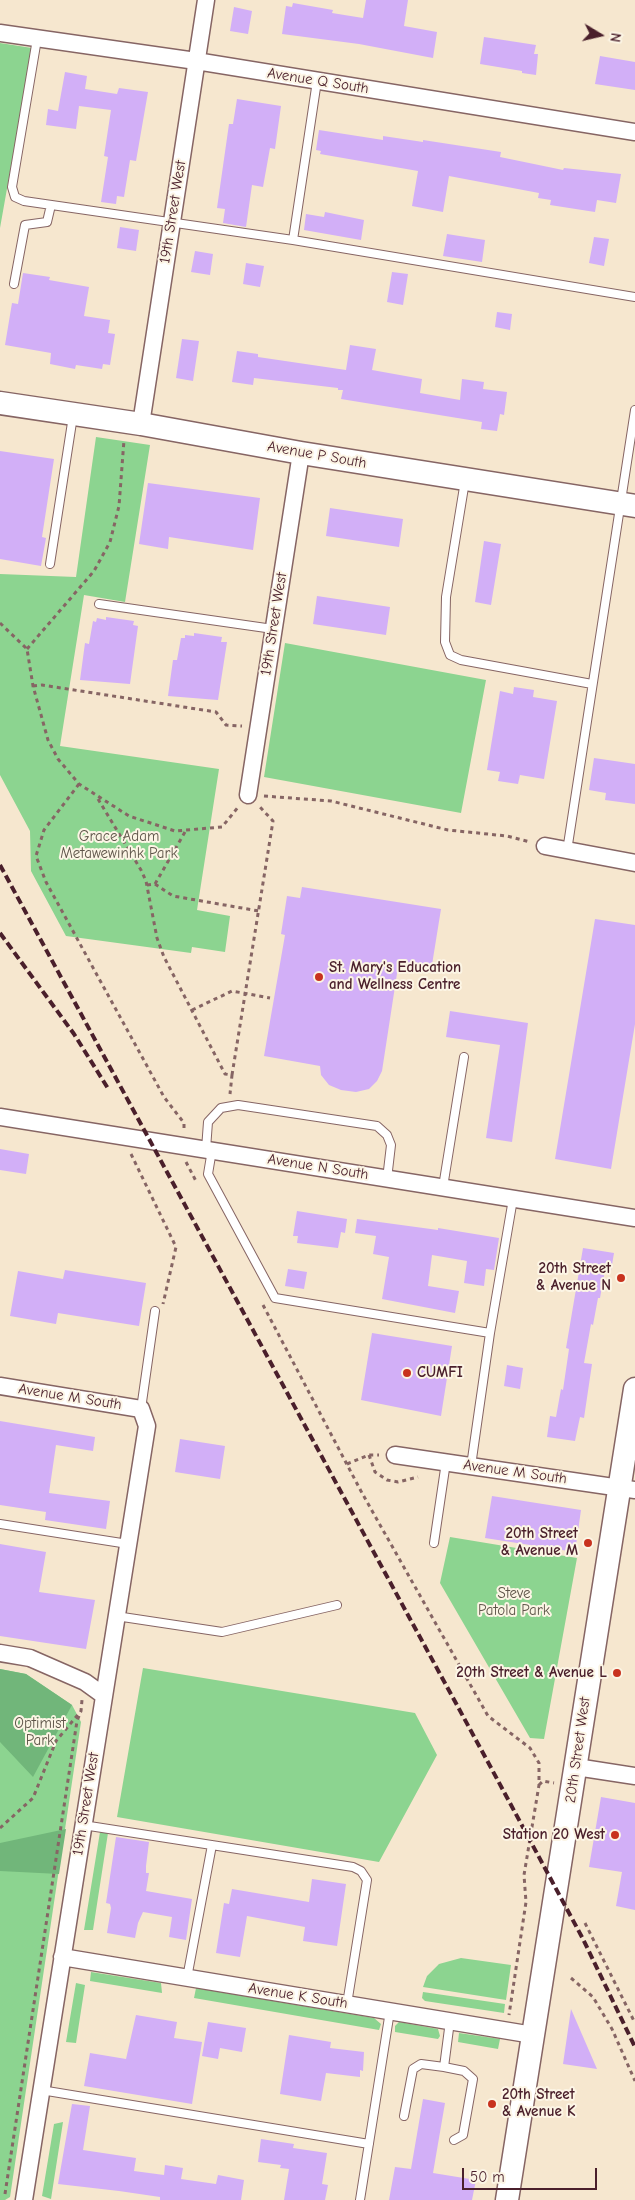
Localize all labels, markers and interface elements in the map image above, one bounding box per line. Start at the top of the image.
north arrow [575,10,625,60]
text: N [606,32,624,43]
street label: Avenue Q South [266,64,370,98]
street label: 19th Street West [156,159,190,265]
street label: Avenue P South [266,437,368,473]
street label: 19th Street West [257,571,291,677]
park label: Grace Adam Metawewinhk Park [60,828,178,863]
place label: St. Mary's Education and Wellness Centre [329,959,461,994]
marker: St. Mary's Education and Wellness Centre [313,971,325,983]
street label: Avenue N South [266,1150,370,1184]
place label: 20th Street & Avenue N [536,1260,611,1295]
marker: 20th Street & Avenue N [615,1272,627,1284]
place label: CUMFI [417,1364,463,1382]
marker: CUMFI [401,1367,413,1379]
street label: Avenue M South [17,1380,123,1414]
street label: Avenue M South [462,1456,568,1488]
place label: 20th Street & Avenue M [501,1525,578,1560]
marker: 20th Street & Avenue M [582,1537,594,1549]
park label: Steve Patola Park [478,1585,550,1620]
place label: 20th Street & Avenue L [456,1664,607,1682]
marker: 20th Street & Avenue L [611,1667,623,1679]
street label: 20th Street West [562,1696,594,1804]
park label: Optimist Park [14,1715,66,1750]
street label: 19th Street West [69,1751,103,1857]
place label: Station 20 West [503,1826,605,1844]
marker: Station 20 West [609,1829,621,1841]
street label: Avenue K South [247,1979,349,2013]
place label: 20th Street & Avenue K [502,2086,576,2121]
marker: 20th Street & Avenue K [486,2098,498,2110]
scale bar [465,2158,600,2190]
text: 50 m [470,2168,505,2186]

